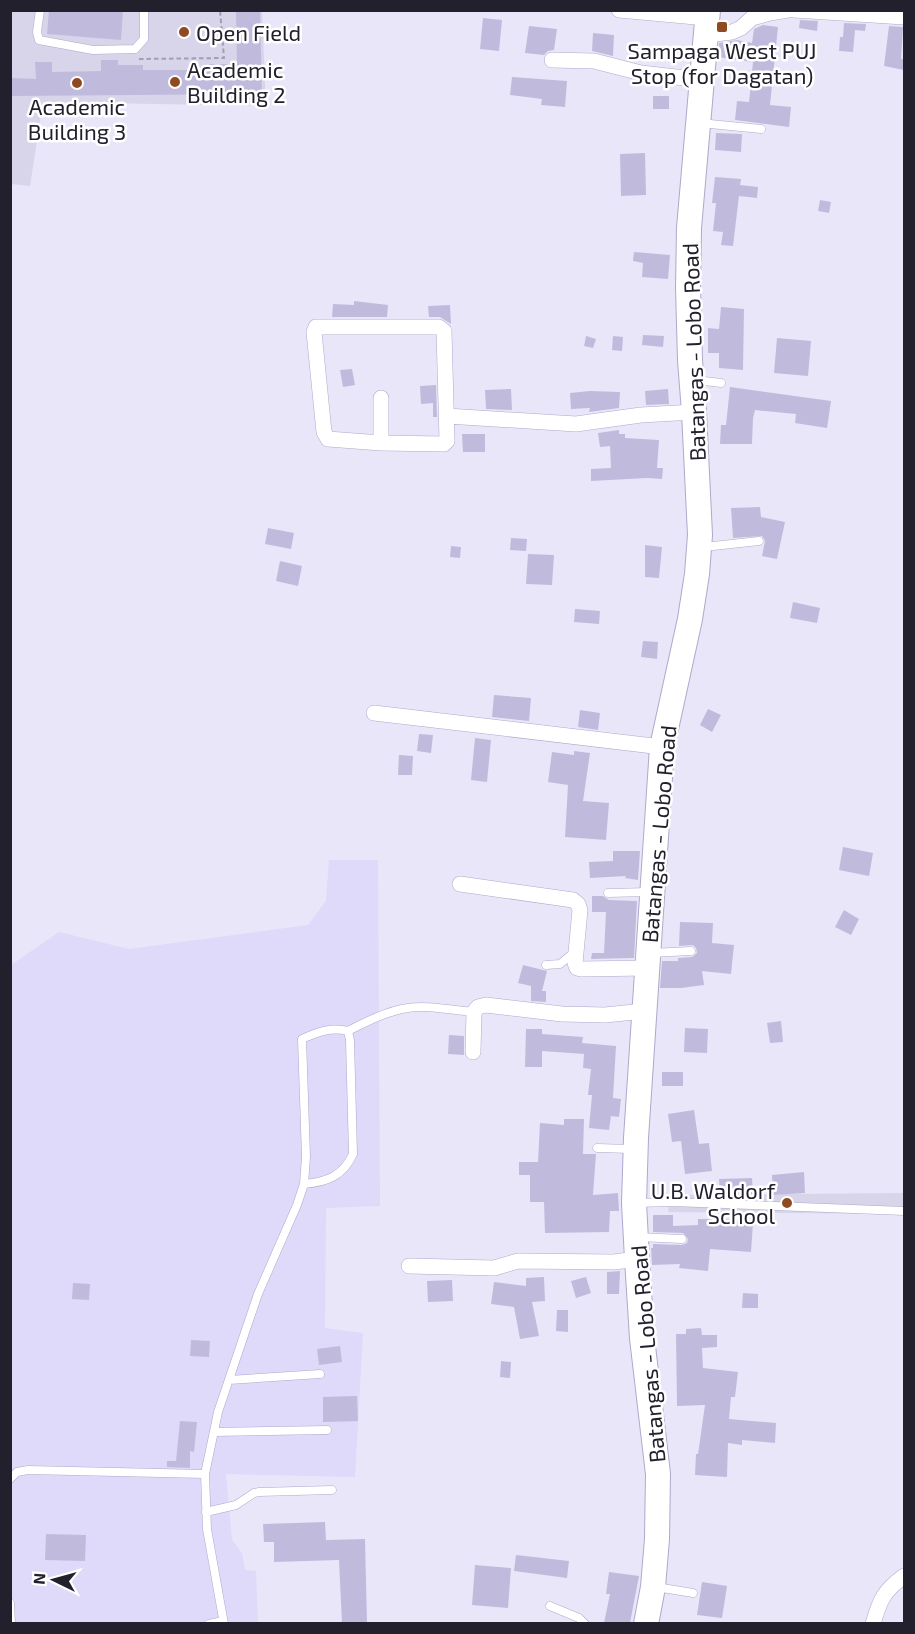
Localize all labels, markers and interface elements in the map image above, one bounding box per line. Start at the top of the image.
place label: Open Field [196,19,301,45]
marker: Sampaga West PUJ Stop (for Dagatan) [715,20,729,34]
marker: Open Field [177,25,191,39]
place label: Sampaga West PUJ Stop (for Dagatan) [628,37,816,88]
place label: Academic Building 2 [187,56,286,107]
marker: Academic Building 2 [168,75,182,89]
marker: Academic Building 3 [70,76,84,90]
place label: Academic Building 3 [28,93,126,144]
street label: Batangas - Lobo Road [676,242,710,462]
street label: Batangas - Lobo Road [636,724,680,944]
place label: U.B. Waldorf School [651,1177,776,1228]
marker: U.B. Waldorf School [780,1196,794,1210]
street label: Batangas - Lobo Road [625,1244,669,1464]
north arrow [24,1550,84,1610]
text: N [29,1572,49,1585]

